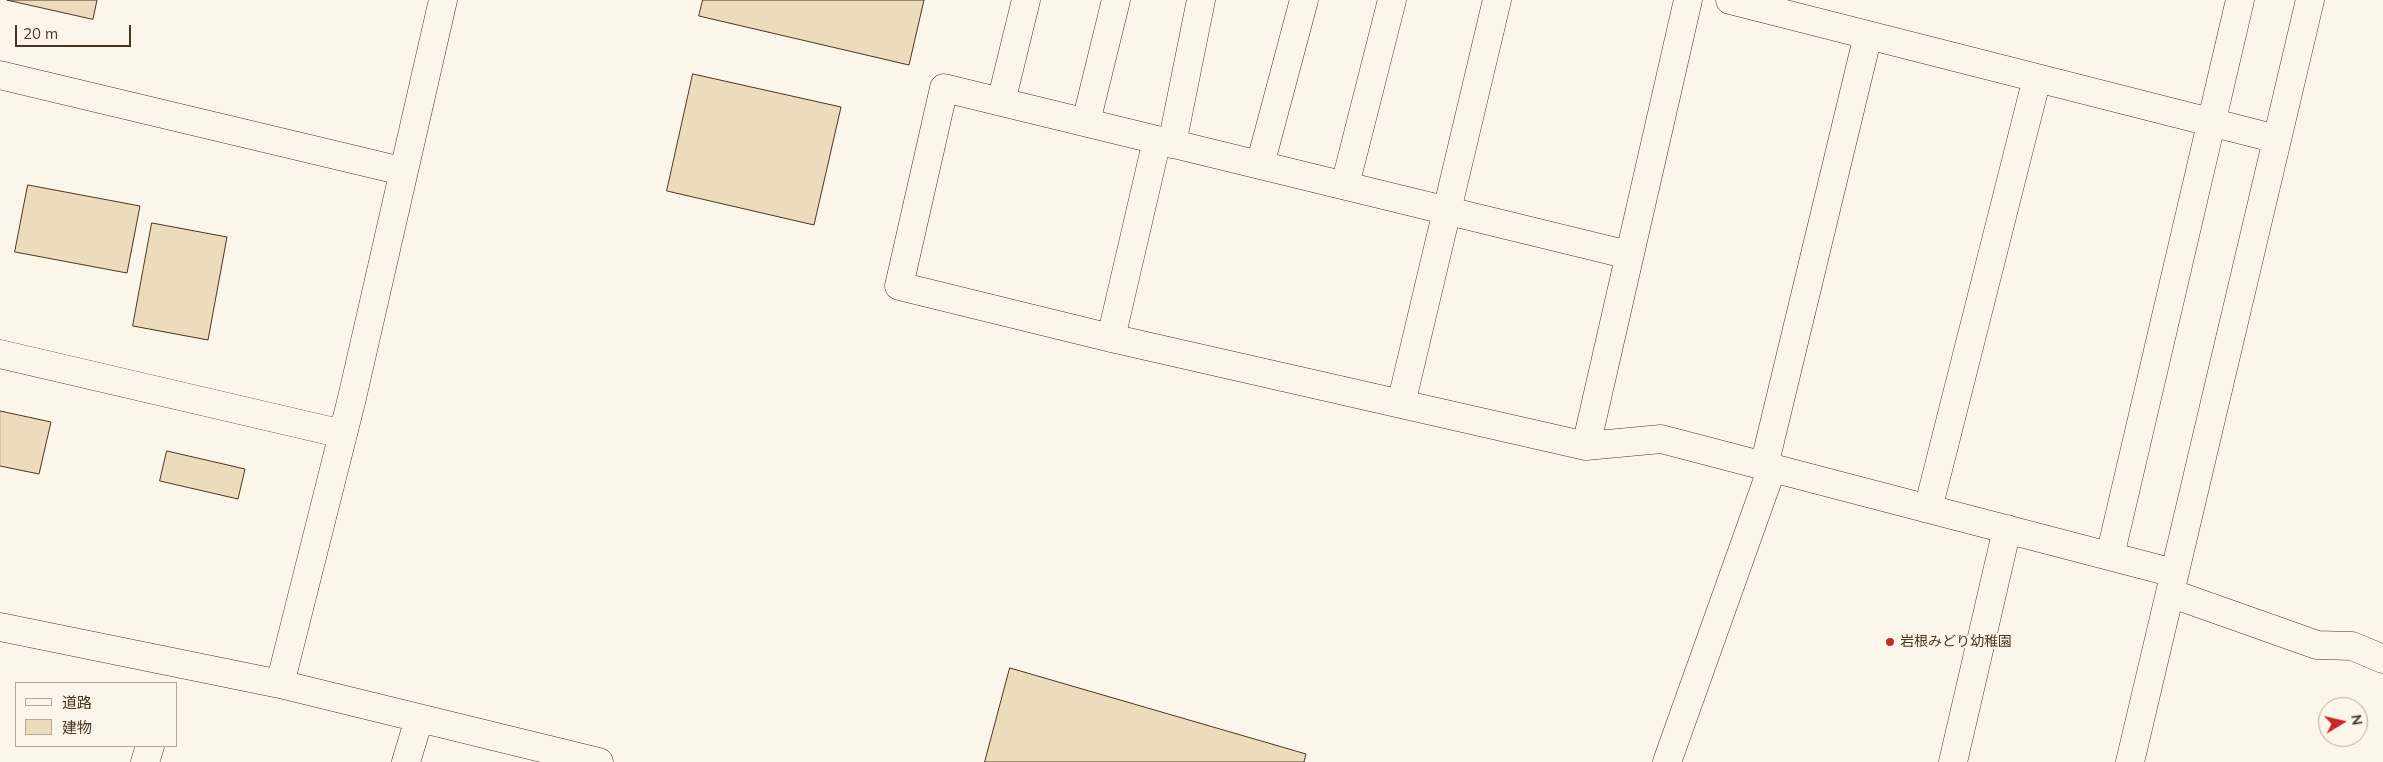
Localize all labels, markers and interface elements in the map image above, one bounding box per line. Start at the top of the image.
scale bar [18,15,134,47]
text: 20 m [23,24,58,43]
place label: 岩根みどり幼稚園 [1900,634,2012,650]
marker: 岩根みどり幼稚園 [1884,636,1896,648]
legend [15,682,178,747]
text: 道路 [62,693,92,712]
north arrow [2318,697,2368,747]
text: N [2347,713,2367,726]
text: 建物 [62,718,92,737]

